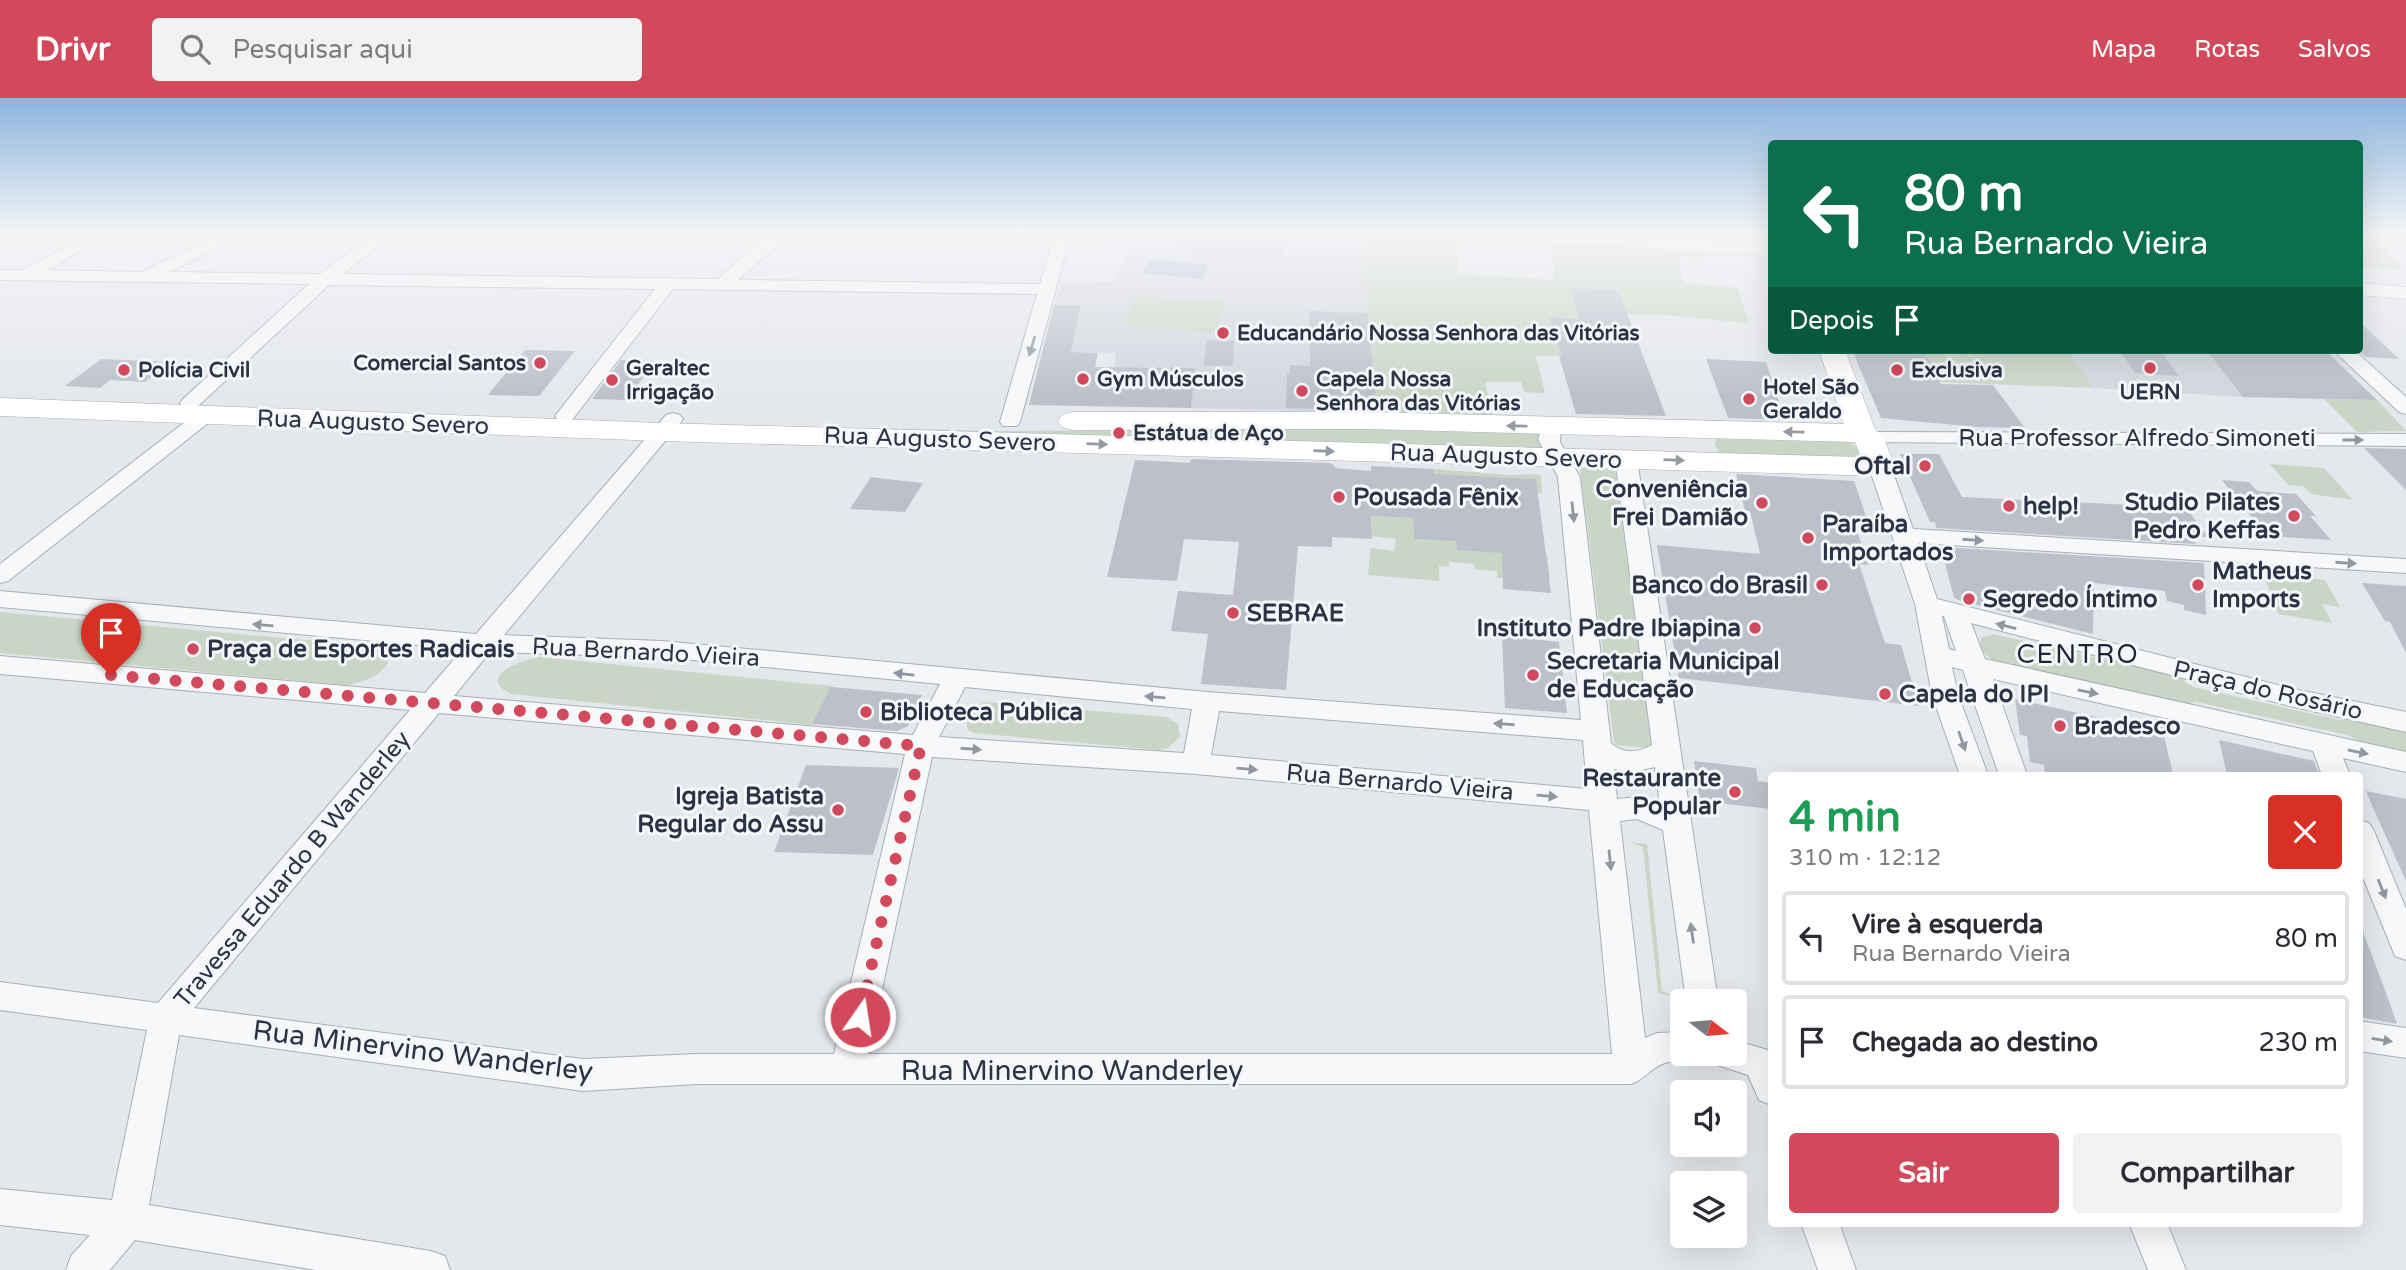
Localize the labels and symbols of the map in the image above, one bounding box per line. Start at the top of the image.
place label: Educandário Nossa Senhora das Vitórias [1237,321,1640,346]
marker: Educandário Nossa Senhora das Vitórias [1215,325,1231,341]
one-way arrow [1026,336,1036,357]
place label: Comercial Santos [353,351,526,376]
marker: Comercial Santos [532,355,548,371]
place label: Geraltec Irrigação [626,356,714,405]
place label: Polícia Civil [138,358,250,383]
place label: Exclusiva [1911,358,2003,383]
marker: UERN [2142,360,2158,376]
marker: Polícia Civil [116,362,132,378]
marker: Exclusiva [1889,362,1905,378]
place label: Gym Músculos [1097,367,1244,392]
place label: Capela Nossa Senhora das Vitórias [1316,367,1520,416]
marker: Gym Músculos [1075,371,1091,387]
marker: Geraltec Irrigação [604,372,620,388]
place label: Hotel São Geraldo [1763,375,1859,424]
place label: UERN [2119,380,2181,405]
marker: Capela Nossa Senhora das Vitórias [1294,383,1310,399]
marker: Hotel São Geraldo [1741,391,1757,407]
street label: Rua Augusto Severo [256,404,490,441]
one-way arrow [1506,420,1528,431]
street label: Rua Augusto Severo [823,421,1057,458]
place label: Estátua de Aço [1133,421,1284,446]
street label: Rua Professor Alfredo Simoneti [1958,424,2316,453]
marker: Estátua de Aço [1111,425,1127,441]
one-way arrow [1782,427,1804,438]
one-way arrow [2343,434,2365,446]
one-way arrow [1086,438,1108,450]
street label: Rua Augusto Severo [1389,438,1623,475]
one-way arrow [1313,445,1335,456]
place label: Oftal [1854,452,1911,481]
one-way arrow [1663,455,1685,466]
marker: Oftal [1917,458,1933,474]
place label: Conveniência Frei Damião [1596,475,1748,532]
place label: Pousada Fênix [1353,483,1519,512]
place label: Studio Pilates Pedro Keffas [2125,488,2280,545]
marker: Pousada Fênix [1331,489,1347,505]
place label: help! [2023,492,2079,521]
marker: Conveniência Frei Damião [1754,495,1770,511]
marker: help! [2001,498,2017,514]
one-way arrow [1567,501,1578,523]
marker: Studio Pilates Pedro Keffas [2286,508,2302,524]
place label: Paraíba Importados [1822,510,1953,567]
marker: Paraíba Importados [1800,530,1816,546]
one-way arrow [1962,534,1984,545]
place label: Matheus Imports [2212,557,2312,614]
one-way arrow [2336,558,2358,569]
place label: Banco do Brasil [1631,571,1808,600]
marker: Banco do Brasil [1814,577,1830,593]
marker: Matheus Imports [2190,577,2206,593]
place label: Segredo Íntimo [1983,584,2158,614]
marker: Segredo Íntimo [1961,591,1977,607]
place label: SEBRAE [1247,599,1344,628]
pin [81,603,141,675]
marker: SEBRAE [1225,605,1241,621]
place label: Instituto Padre Ibiapina [1476,614,1741,643]
one-way arrow [251,619,273,630]
marker: Instituto Padre Ibiapina [1747,620,1763,636]
one-way arrow [1995,620,2017,631]
street label: Rua Bernardo Vieira [531,632,761,673]
place label: Praça de Esportes Radicais [207,635,515,664]
district label: CENTRO [2017,639,2140,670]
marker: Praça de Esportes Radicais [185,641,201,657]
place label: Secretaria Municipal de Educação [1547,647,1780,704]
street label: Praça do Rosário [2170,655,2365,726]
marker: Secretaria Municipal de Educação [1525,667,1541,683]
one-way arrow [893,668,915,679]
place label: Capela do IPI [1899,680,2049,709]
marker: Capela do IPI [1877,686,1893,702]
one-way arrow [2077,687,2099,698]
one-way arrow [1144,691,1166,702]
place label: Biblioteca Pública [880,698,1083,727]
marker: Biblioteca Pública [858,704,874,720]
place label: Bradesco [2074,712,2181,741]
one-way arrow [1493,718,1515,729]
marker: Bradesco [2052,718,2068,734]
street label: Travessa Eduardo B Wanderley [168,725,417,1014]
one-way arrow [1957,731,1968,752]
one-way arrow [960,744,982,755]
one-way arrow [2347,746,2369,757]
street label: Rua Bernardo Vieira [1285,758,1515,807]
one-way arrow [1236,764,1258,775]
place label: Restaurante Popular [1582,764,1722,821]
place label: Igreja Batista Regular do Assu [637,782,824,839]
marker: Restaurante Popular [1727,784,1743,800]
one-way arrow [1536,790,1558,801]
marker: Igreja Batista Regular do Assu [830,802,846,818]
one-way arrow [1605,849,1616,871]
one-way arrow [2377,879,2388,900]
one-way arrow [1686,922,1697,944]
position arrow [823,980,897,1054]
north arrow [1670,989,1746,1066]
street label: Rua Minervino Wanderley [251,1013,595,1089]
one-way arrow [2372,1035,2394,1046]
street label: Rua Minervino Wanderley [901,1054,1243,1088]

